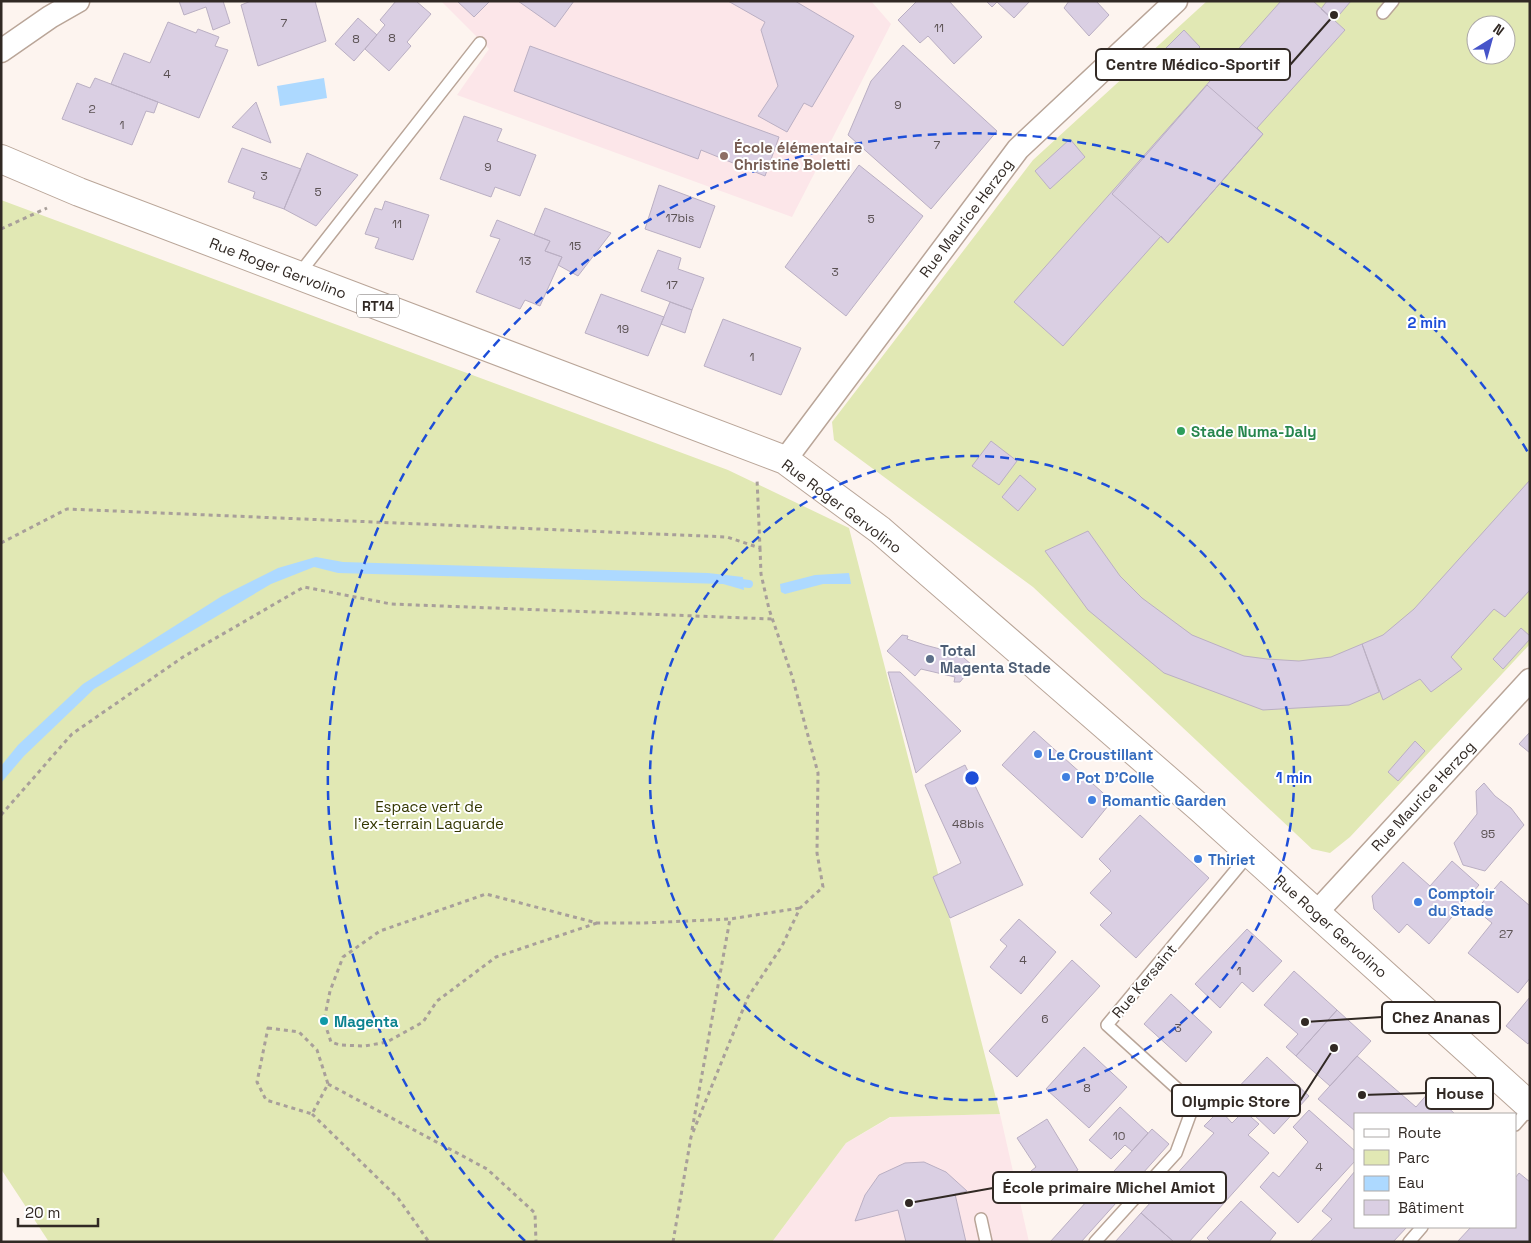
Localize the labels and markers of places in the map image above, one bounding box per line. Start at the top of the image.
callout: Centre Médico-Sportif [1096,49,1290,80]
place label: École élémentaire Christine Boletti [734,138,863,174]
marker: École élémentaire Christine Boletti [718,150,730,162]
place label: Stade Numa-Daly [1191,422,1316,441]
marker: Stade Numa-Daly [1175,425,1187,437]
place label: Total Magenta Stade [940,641,1051,677]
marker: Total Magenta Stade [924,653,936,665]
place label: Le Croustillant [1048,745,1154,764]
marker: Le Croustillant [1032,748,1044,760]
place label: Pot D'Colle [1076,768,1155,787]
centre of rings [963,769,981,787]
marker: Pot D'Colle [1060,771,1072,783]
place label: Romantic Garden [1102,791,1226,810]
marker: Romantic Garden [1086,794,1098,806]
place label: Thiriet [1208,850,1255,869]
marker: Thiriet [1192,853,1204,865]
place label: Comptoir du Stade [1428,884,1495,920]
marker: Comptoir du Stade [1412,896,1424,908]
callout: Chez Ananas [1382,1002,1500,1033]
place label: Magenta [334,1012,399,1031]
marker: Magenta [318,1015,330,1027]
callout: House [1426,1078,1493,1109]
callout: Olympic Store [1172,1085,1300,1116]
callout: École primaire Michel Amiot [993,1172,1226,1203]

